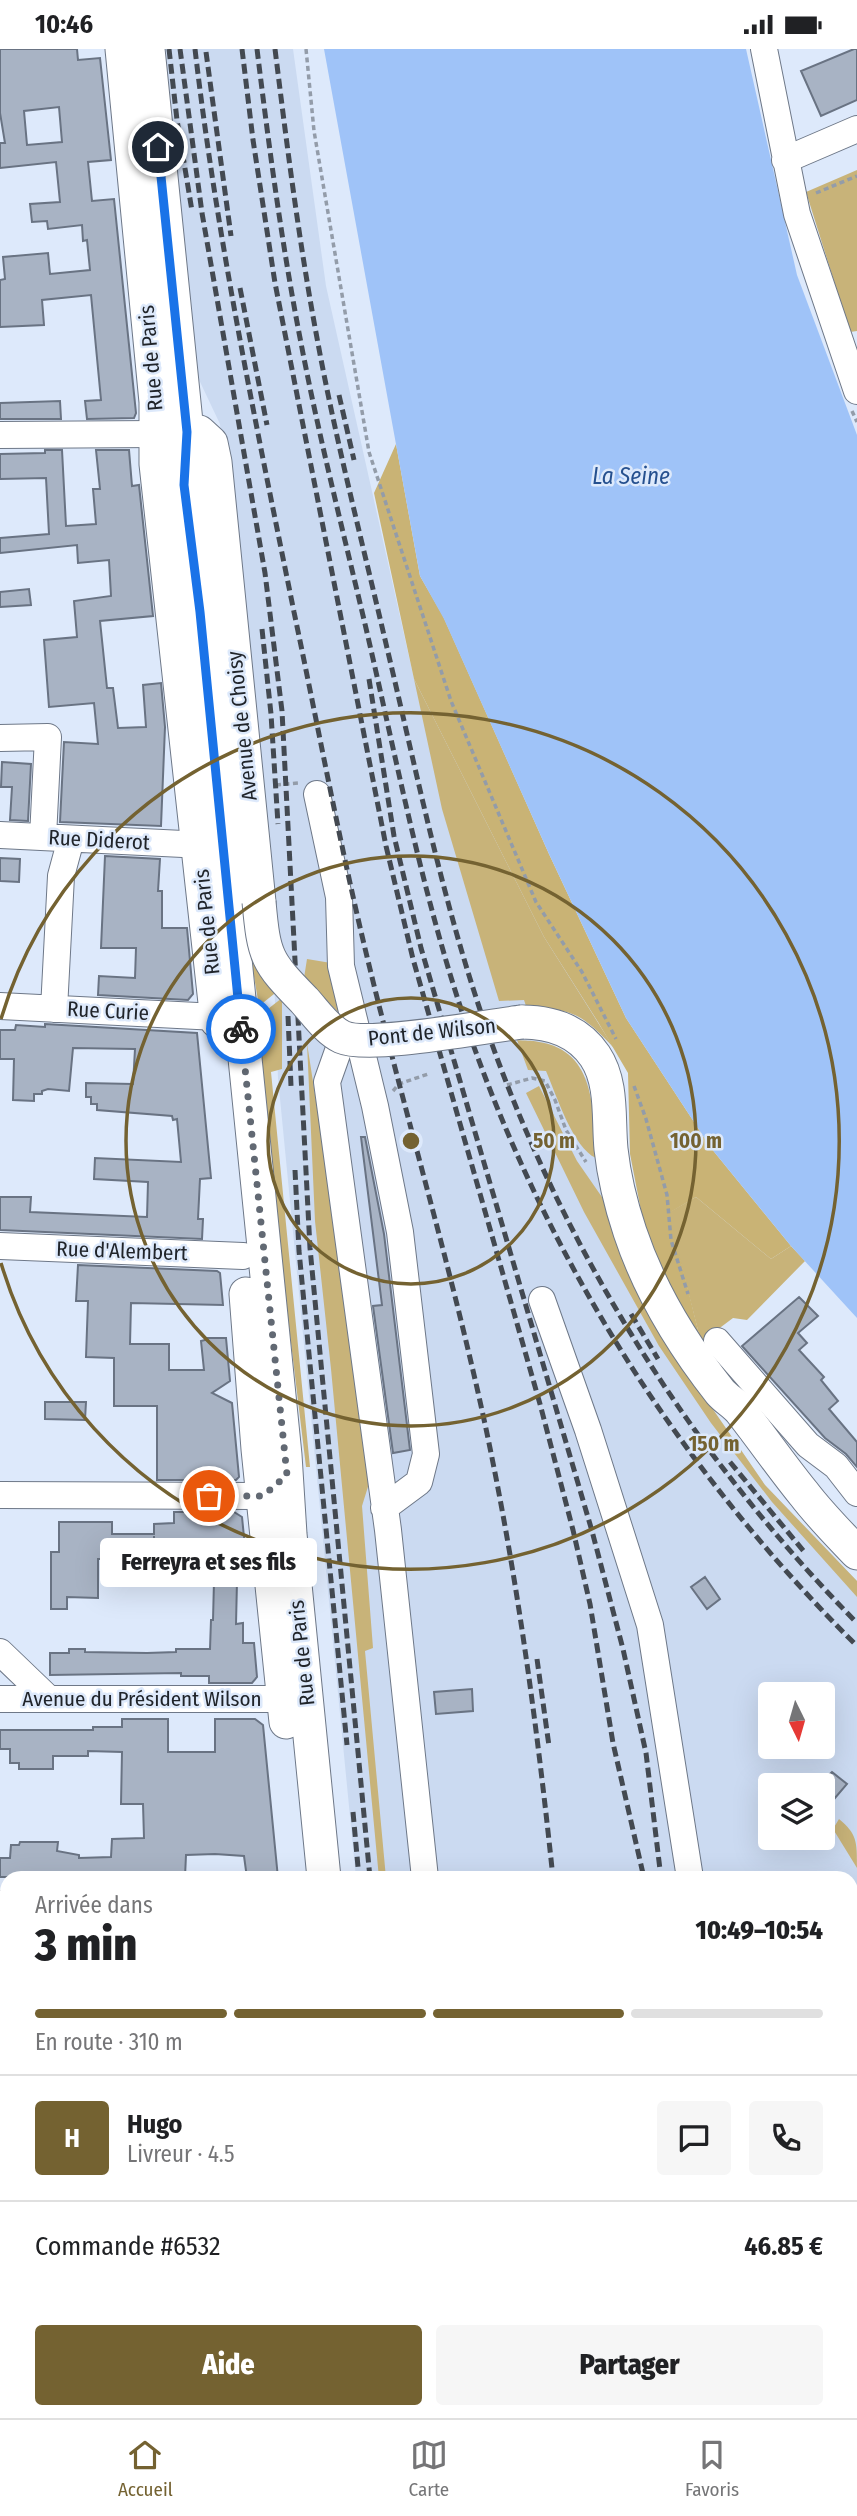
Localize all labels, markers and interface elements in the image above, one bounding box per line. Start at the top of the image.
text: 10:46 [35,9,93,40]
pin [128,117,188,177]
icon: home [139,128,177,166]
street label: Rue de Paris [133,304,169,412]
water label: La Seine [592,462,670,490]
street label: Avenue de Choisy [221,649,263,802]
street label: Rue Diderot [48,824,150,856]
street label: Rue de Paris [189,868,225,976]
courier [206,994,276,1064]
street label: Rue Curie [66,996,150,1026]
icon: bike [222,1010,260,1048]
street label: Pont de Wilson [367,1012,497,1052]
text: 50 m [533,1128,575,1154]
text: 100 m [670,1128,722,1154]
centre of rings [399,1129,423,1153]
street label: Rue d'Alembert [56,1236,188,1266]
text: 150 m [688,1431,740,1457]
pin [179,1466,239,1526]
icon: bag [190,1477,228,1515]
callout: Ferreyra et ses fils [100,1538,318,1587]
text: Ferreyra et ses fils [121,1548,296,1576]
street label: Rue de Paris [284,1599,320,1707]
north arrow [758,1682,835,1759]
map controls [758,1682,835,1850]
street label: Avenue du Président Wilson [22,1686,262,1712]
button: layers [758,1773,835,1850]
text: Arrivée dans [35,1891,153,1919]
text: 10:49–10:54 [695,1915,823,1946]
text: 3 min [35,1917,137,1972]
text: En route · 310 m [35,2028,183,2056]
button: chat [657,2101,731,2175]
button: phone [749,2101,823,2175]
text: Hugo [127,2109,182,2140]
text: H [64,2123,80,2154]
text: Livreur · 4.5 [127,2140,235,2168]
text: Commande #6532 [35,2231,220,2262]
text: 46.85 € [744,2231,823,2262]
button: Aide [35,2325,422,2405]
button: Partager [436,2325,823,2405]
tab: Accueil [118,2436,173,2501]
tab: Carte [409,2436,449,2501]
tab: Favoris [685,2436,739,2501]

